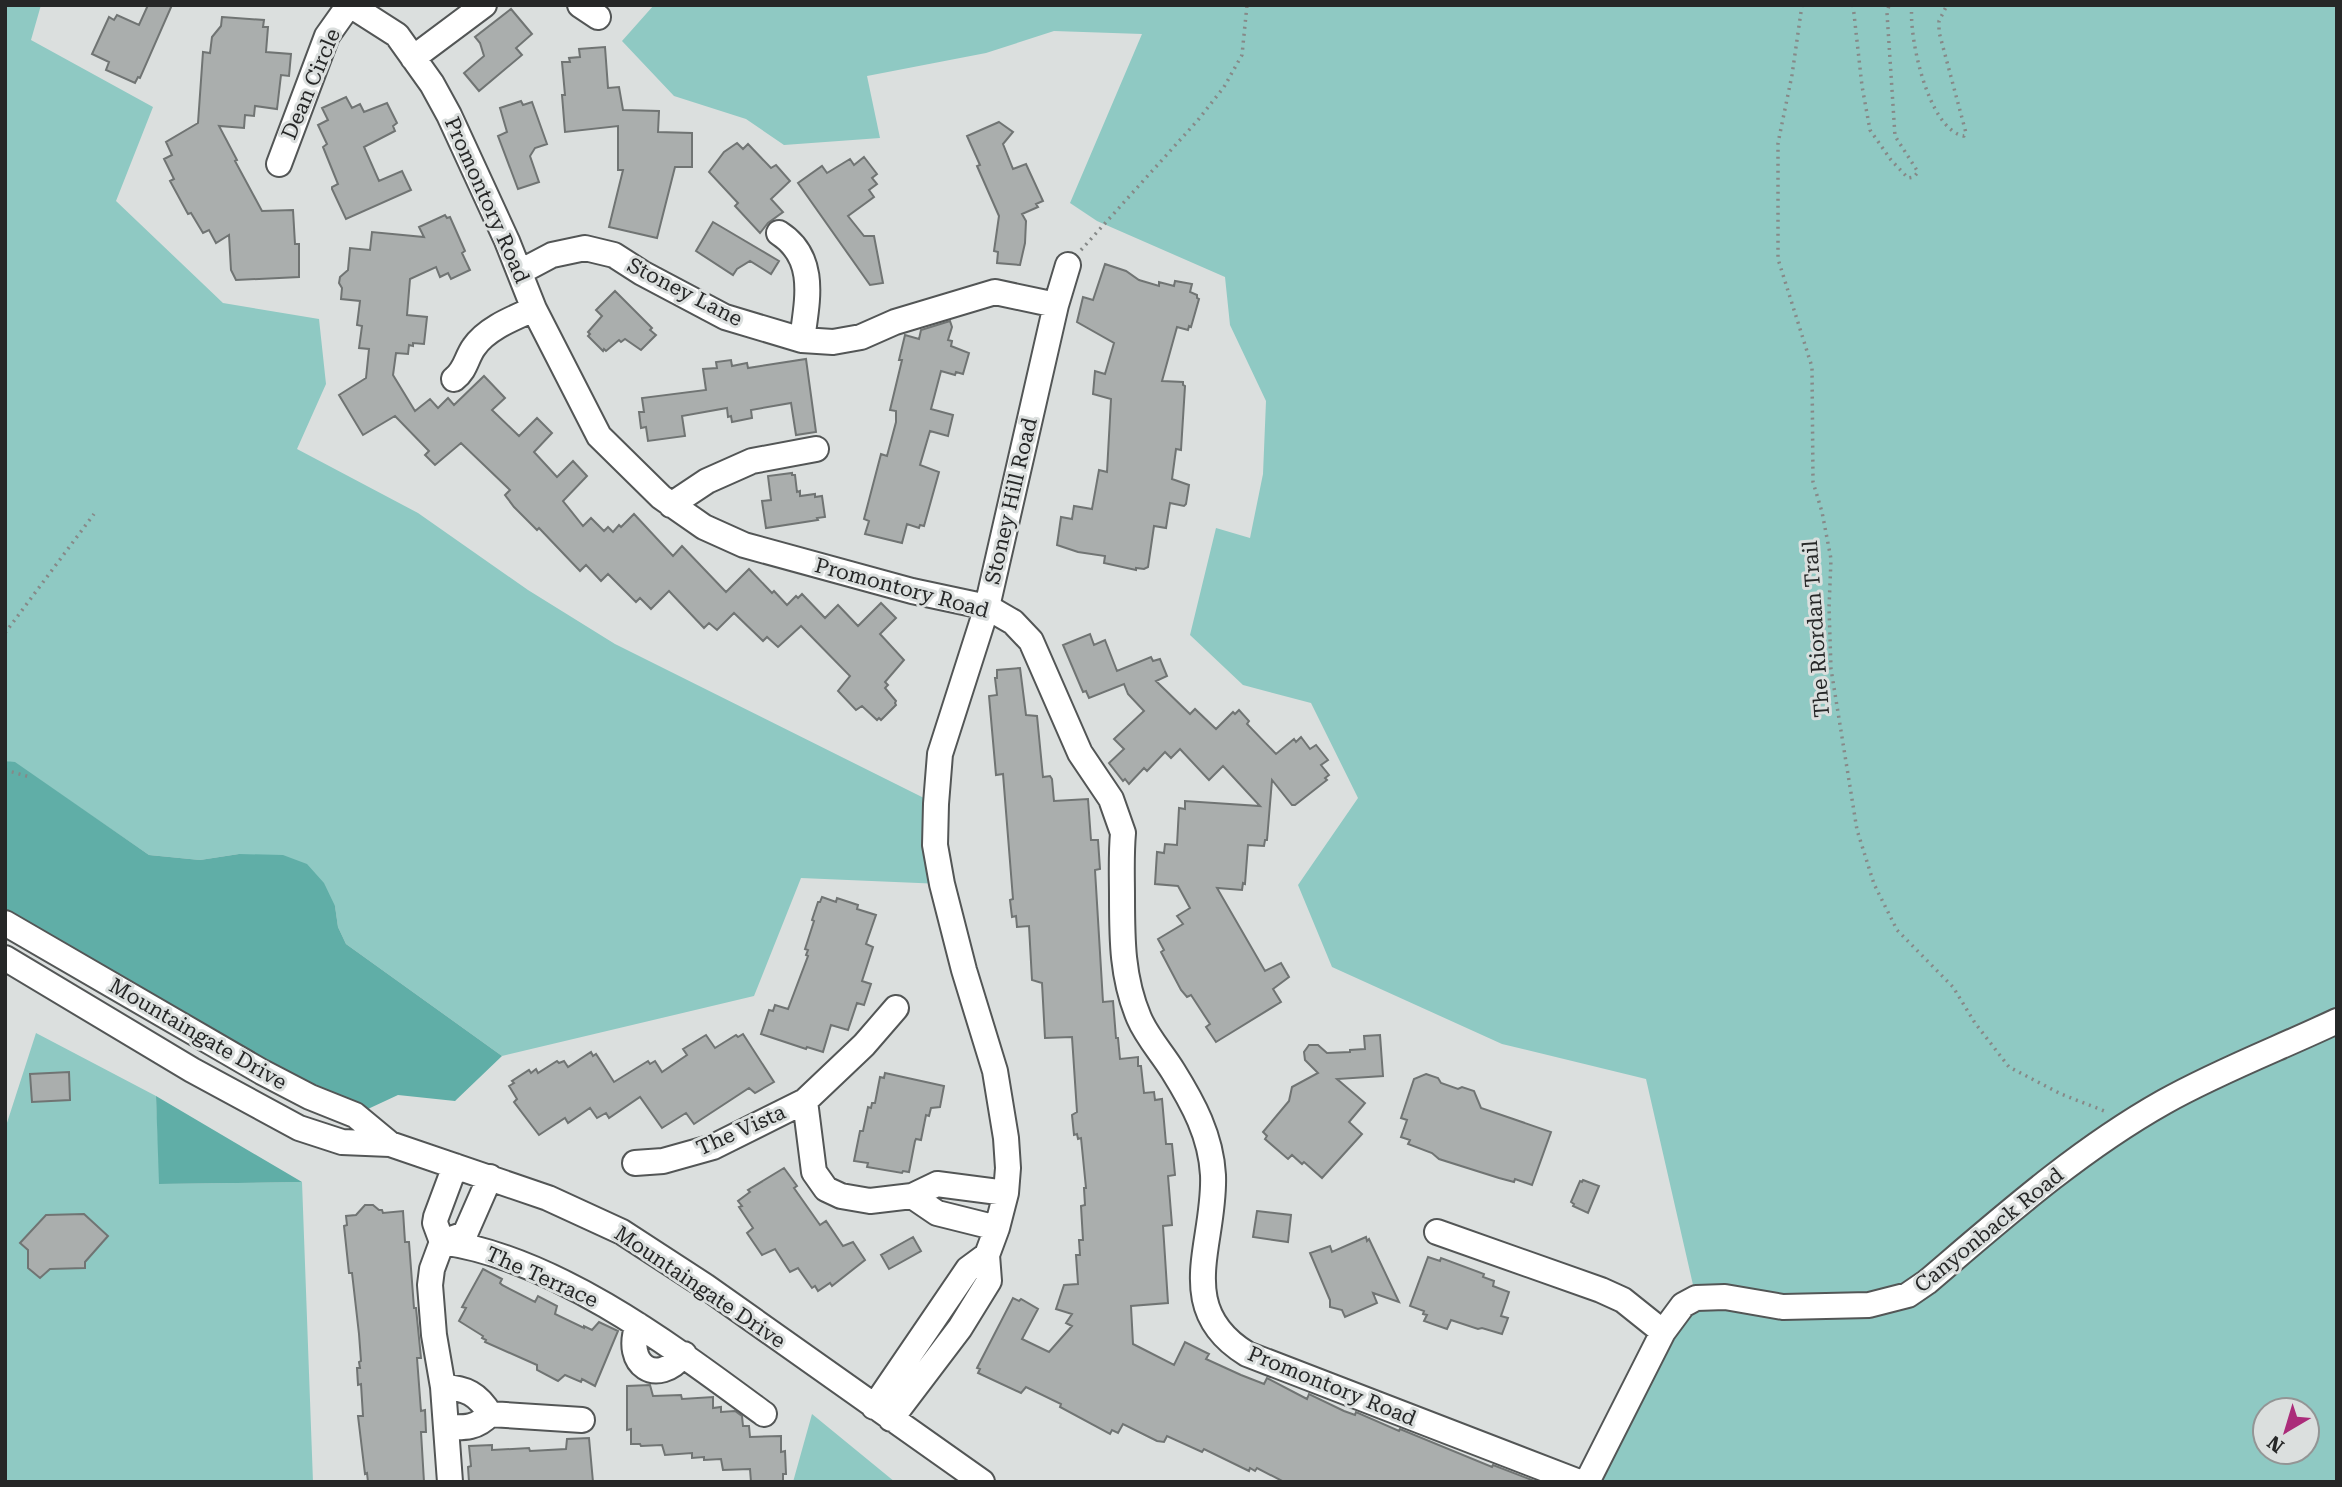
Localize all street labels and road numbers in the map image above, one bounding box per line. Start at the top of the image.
street label: Dean Circle [277,25,345,143]
street label: Promontory Road [440,113,535,287]
street label: Stoney Lane [624,253,746,331]
street label: Stoney Hill Road [980,415,1042,587]
street label: The Riordan Trail [1798,539,1834,718]
street label: Promontory Road [812,553,992,623]
street label: Mountaingate Drive [105,973,291,1095]
street label: The Vista [693,1099,790,1160]
street label: Canyonback Road [1910,1162,2069,1297]
street label: Mountaingate Drive [610,1221,790,1353]
street label: The Terrace [482,1242,602,1312]
street label: Promontory Road [1244,1341,1420,1431]

